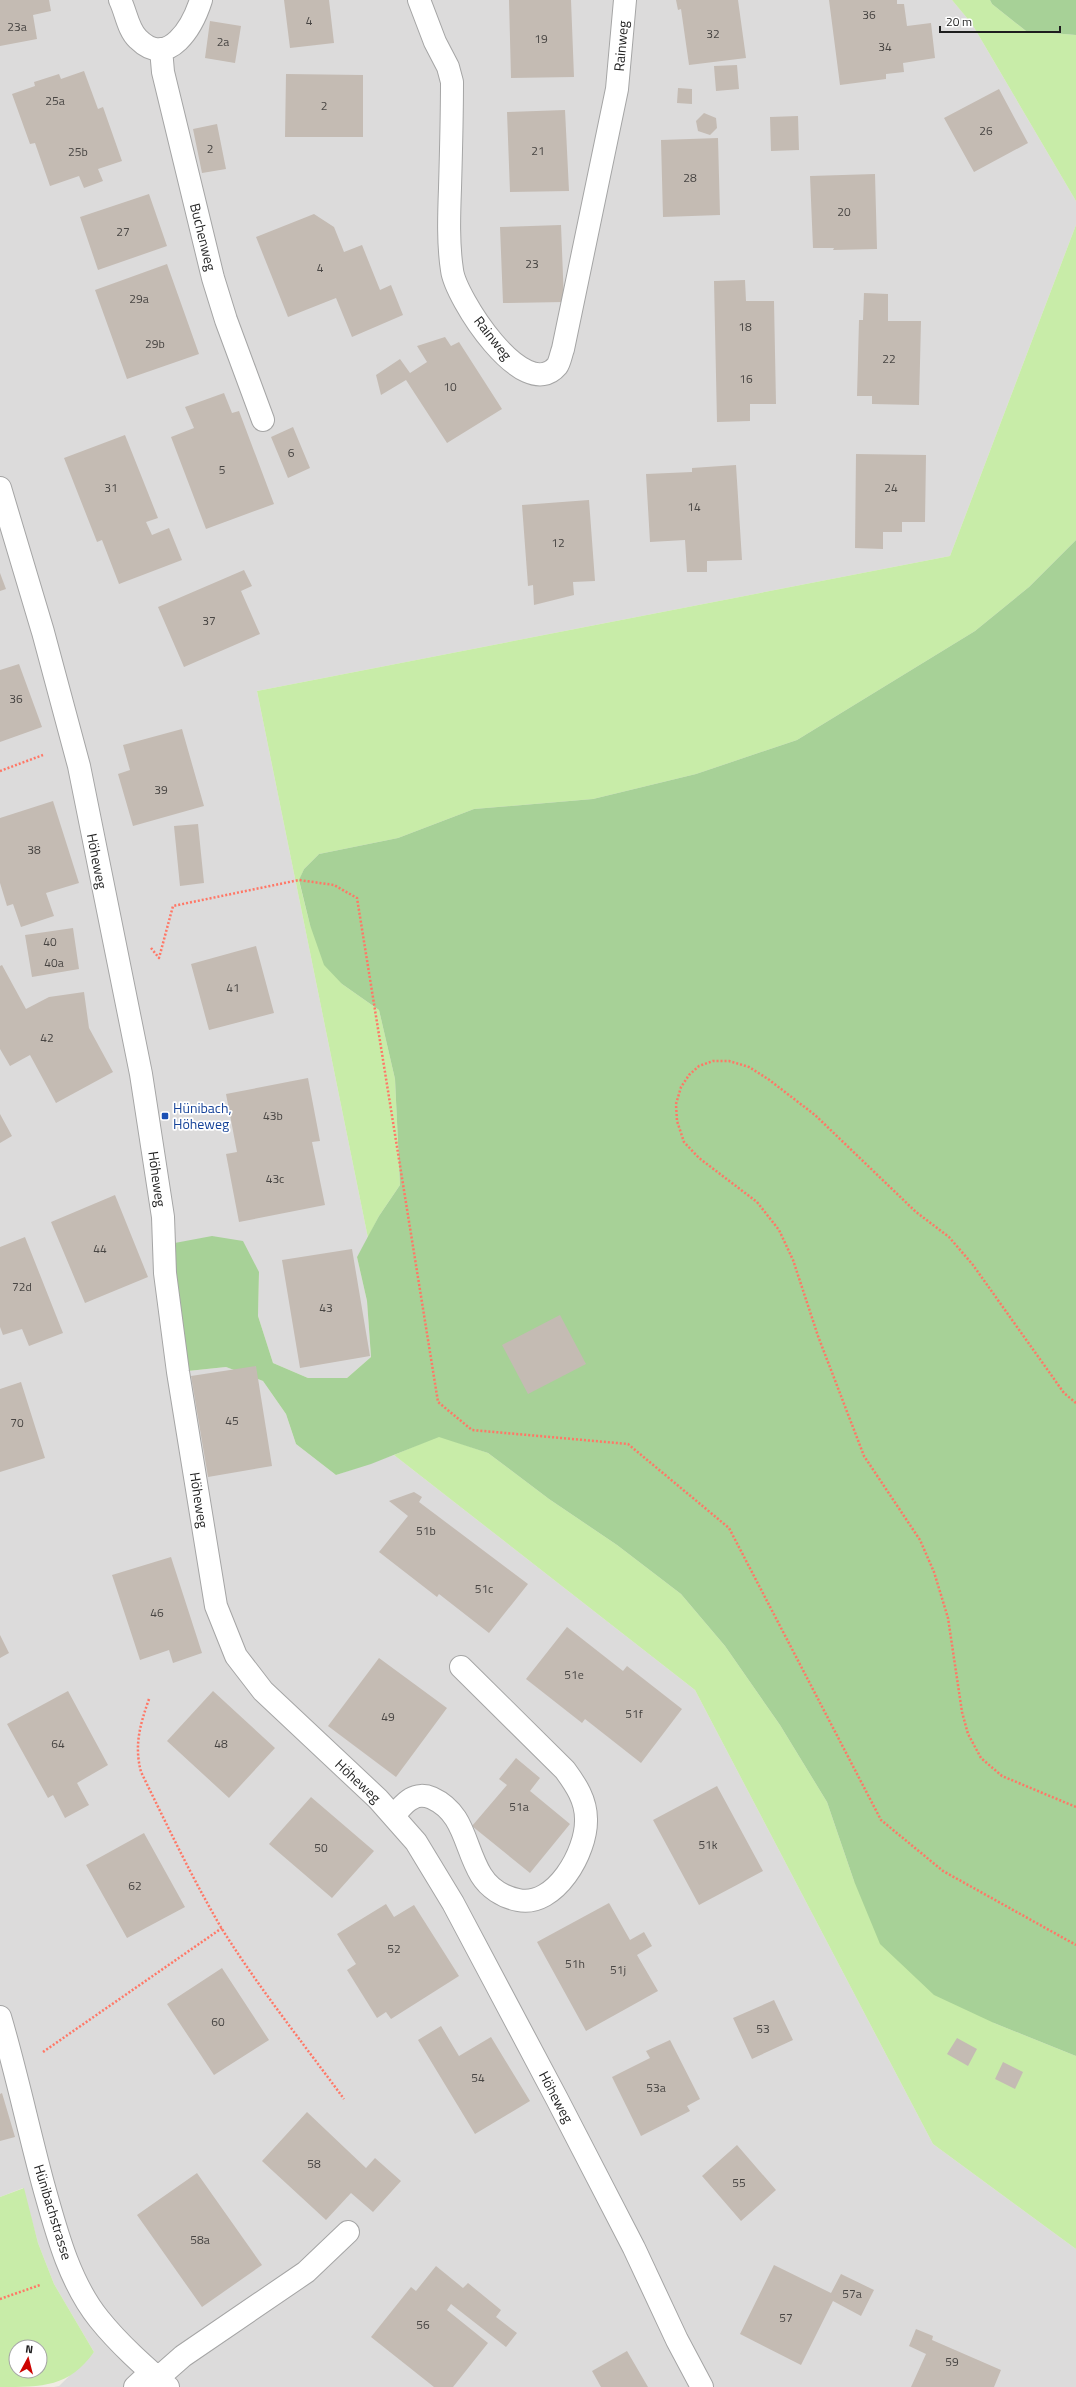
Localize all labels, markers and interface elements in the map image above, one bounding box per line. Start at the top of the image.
house number: 36 [862,5,876,24]
scale bar [940,8,1060,34]
house number: 4 [306,11,313,30]
text: 20 m [946,12,972,31]
house number: 23a [7,17,27,36]
street label: Rainweg [608,20,633,72]
house number: 32 [706,24,720,43]
house number: 19 [534,29,548,48]
house number: 2a [217,32,229,51]
house number: 34 [878,37,892,56]
house number: 25a [45,91,65,110]
house number: 2 [321,96,327,115]
house number: 26 [979,121,993,140]
house number: 2 [207,139,213,158]
house number: 21 [531,141,545,160]
house number: 25b [68,142,88,161]
house number: 28 [683,168,697,187]
street label: Buchenweg [185,201,222,273]
house number: 20 [837,202,851,221]
house number: 27 [116,222,130,241]
house number: 23 [525,254,539,273]
house number: 4 [317,258,324,277]
house number: 29a [129,289,149,308]
street label: Rainweg [469,311,517,364]
house number: 18 [738,317,752,336]
house number: 29b [145,334,165,353]
house number: 22 [882,349,896,368]
house number: 16 [739,369,753,388]
house number: 10 [443,377,457,396]
house number: 6 [288,443,295,462]
house number: 5 [219,460,226,479]
house number: 31 [104,478,118,497]
house number: 24 [884,478,898,497]
house number: 14 [687,497,701,516]
house number: 12 [551,533,565,552]
house number: 37 [202,611,216,630]
house number: 36 [9,689,23,708]
house number: 39 [154,780,168,799]
street label: Höheweg [82,831,113,890]
house number: 38 [27,840,41,859]
house number: 40 [43,932,57,951]
house number: 40a [44,953,64,972]
house number: 41 [226,978,240,997]
house number: 42 [40,1028,54,1047]
place label: Hünibach, Höheweg [173,1097,232,1134]
house number: 43b [263,1106,283,1125]
marker: Hünibach, Höheweg [160,1111,170,1121]
street label: Höheweg [143,1150,172,1208]
house number: 43c [266,1169,284,1188]
house number: 44 [93,1239,107,1258]
house number: 72d [12,1277,32,1296]
house number: 43 [319,1298,333,1317]
house number: 45 [225,1411,239,1430]
house number: 70 [10,1413,24,1432]
street label: Höheweg [185,1471,214,1529]
house number: 51b [416,1521,436,1540]
house number: 51c [475,1579,493,1598]
house number: 46 [150,1603,164,1622]
house number: 51e [564,1665,584,1684]
house number: 51f [625,1704,643,1723]
house number: 49 [381,1707,395,1726]
house number: 64 [51,1734,65,1753]
house number: 48 [214,1734,228,1753]
street label: Höheweg [331,1754,386,1807]
house number: 51a [509,1797,529,1816]
house number: 51k [698,1835,718,1854]
house number: 50 [314,1838,328,1857]
house number: 62 [128,1876,142,1895]
house number: 52 [387,1939,401,1958]
house number: 51h [565,1954,585,1973]
house number: 51j [610,1960,626,1979]
house number: 60 [211,2012,225,2031]
house number: 53 [756,2019,770,2038]
street label: Höheweg [534,2067,579,2126]
house number: 54 [471,2068,485,2087]
house number: 53a [646,2078,666,2097]
house number: 58 [307,2154,321,2173]
street label: Hünibachstrasse [29,2162,78,2262]
house number: 55 [732,2173,746,2192]
house number: 58a [190,2230,210,2249]
house number: 57a [842,2284,862,2303]
house number: 57 [779,2308,793,2327]
house number: 56 [416,2315,430,2334]
north arrow [8,2339,48,2379]
text: N [24,2341,34,2357]
house number: 59 [945,2352,959,2371]

